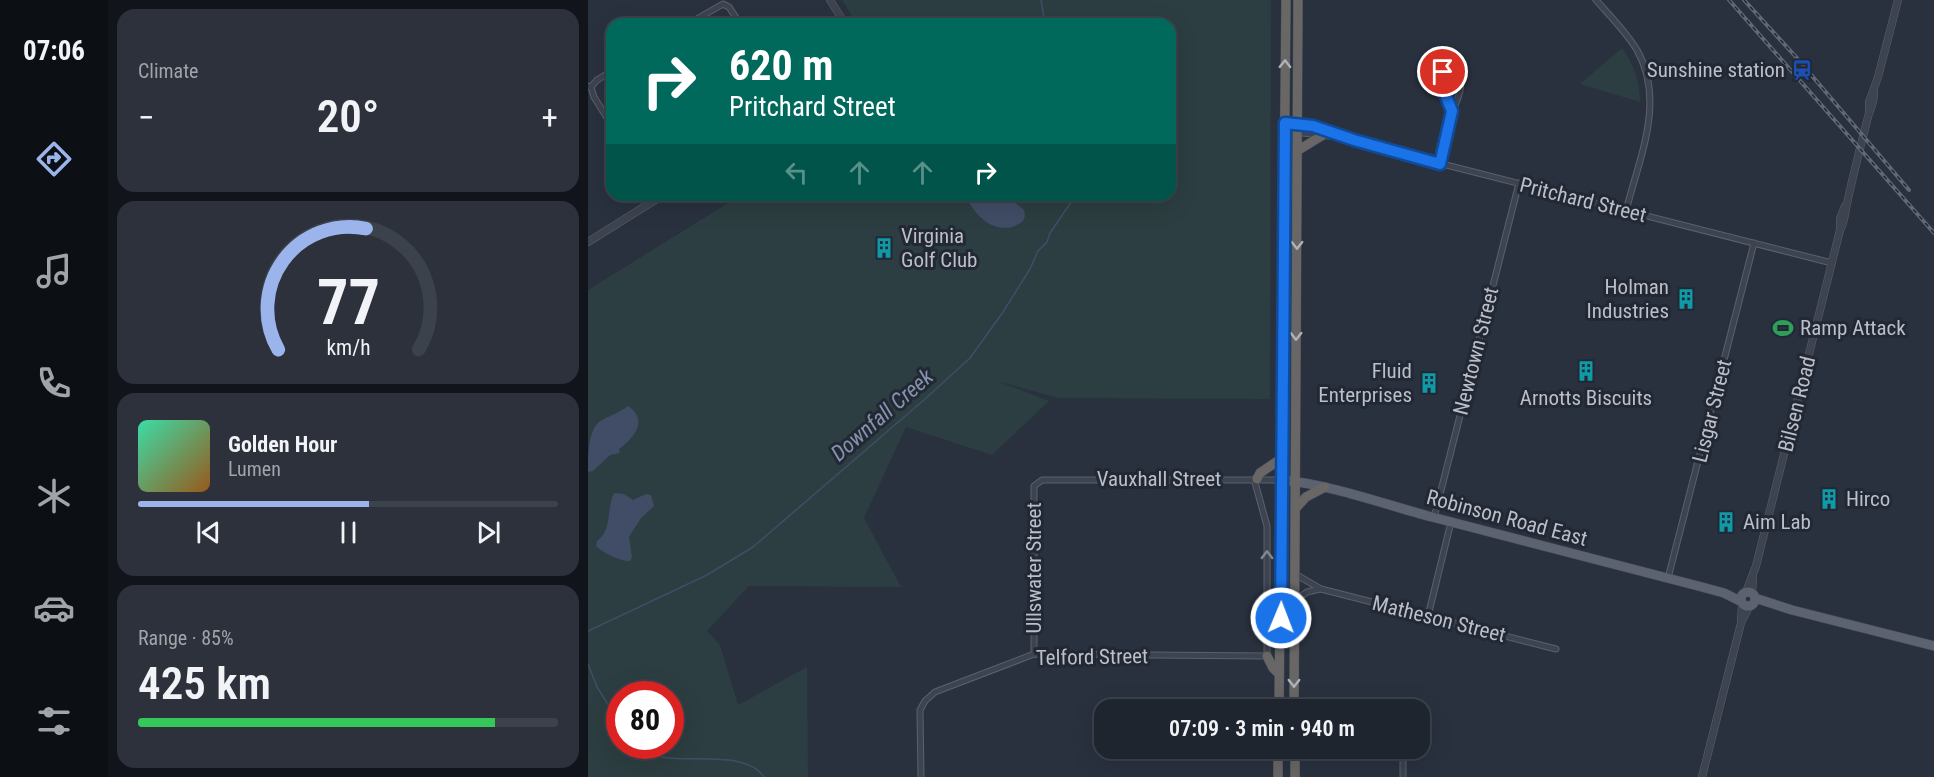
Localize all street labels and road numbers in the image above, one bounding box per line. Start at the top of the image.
street label: Pritchard Street [1517,173,1649,227]
street label: Newtown Street [1449,285,1503,417]
street label: Bilsen Road [1774,354,1820,454]
street label: Lisgar Street [1688,357,1736,465]
street label: Vauxhall Street [1097,467,1221,491]
street label: Robinson Road East [1424,485,1590,551]
street label: Ullswater Street [1022,502,1046,634]
street label: Matheson Street [1370,591,1508,647]
street label: Telford Street [1036,644,1148,670]

